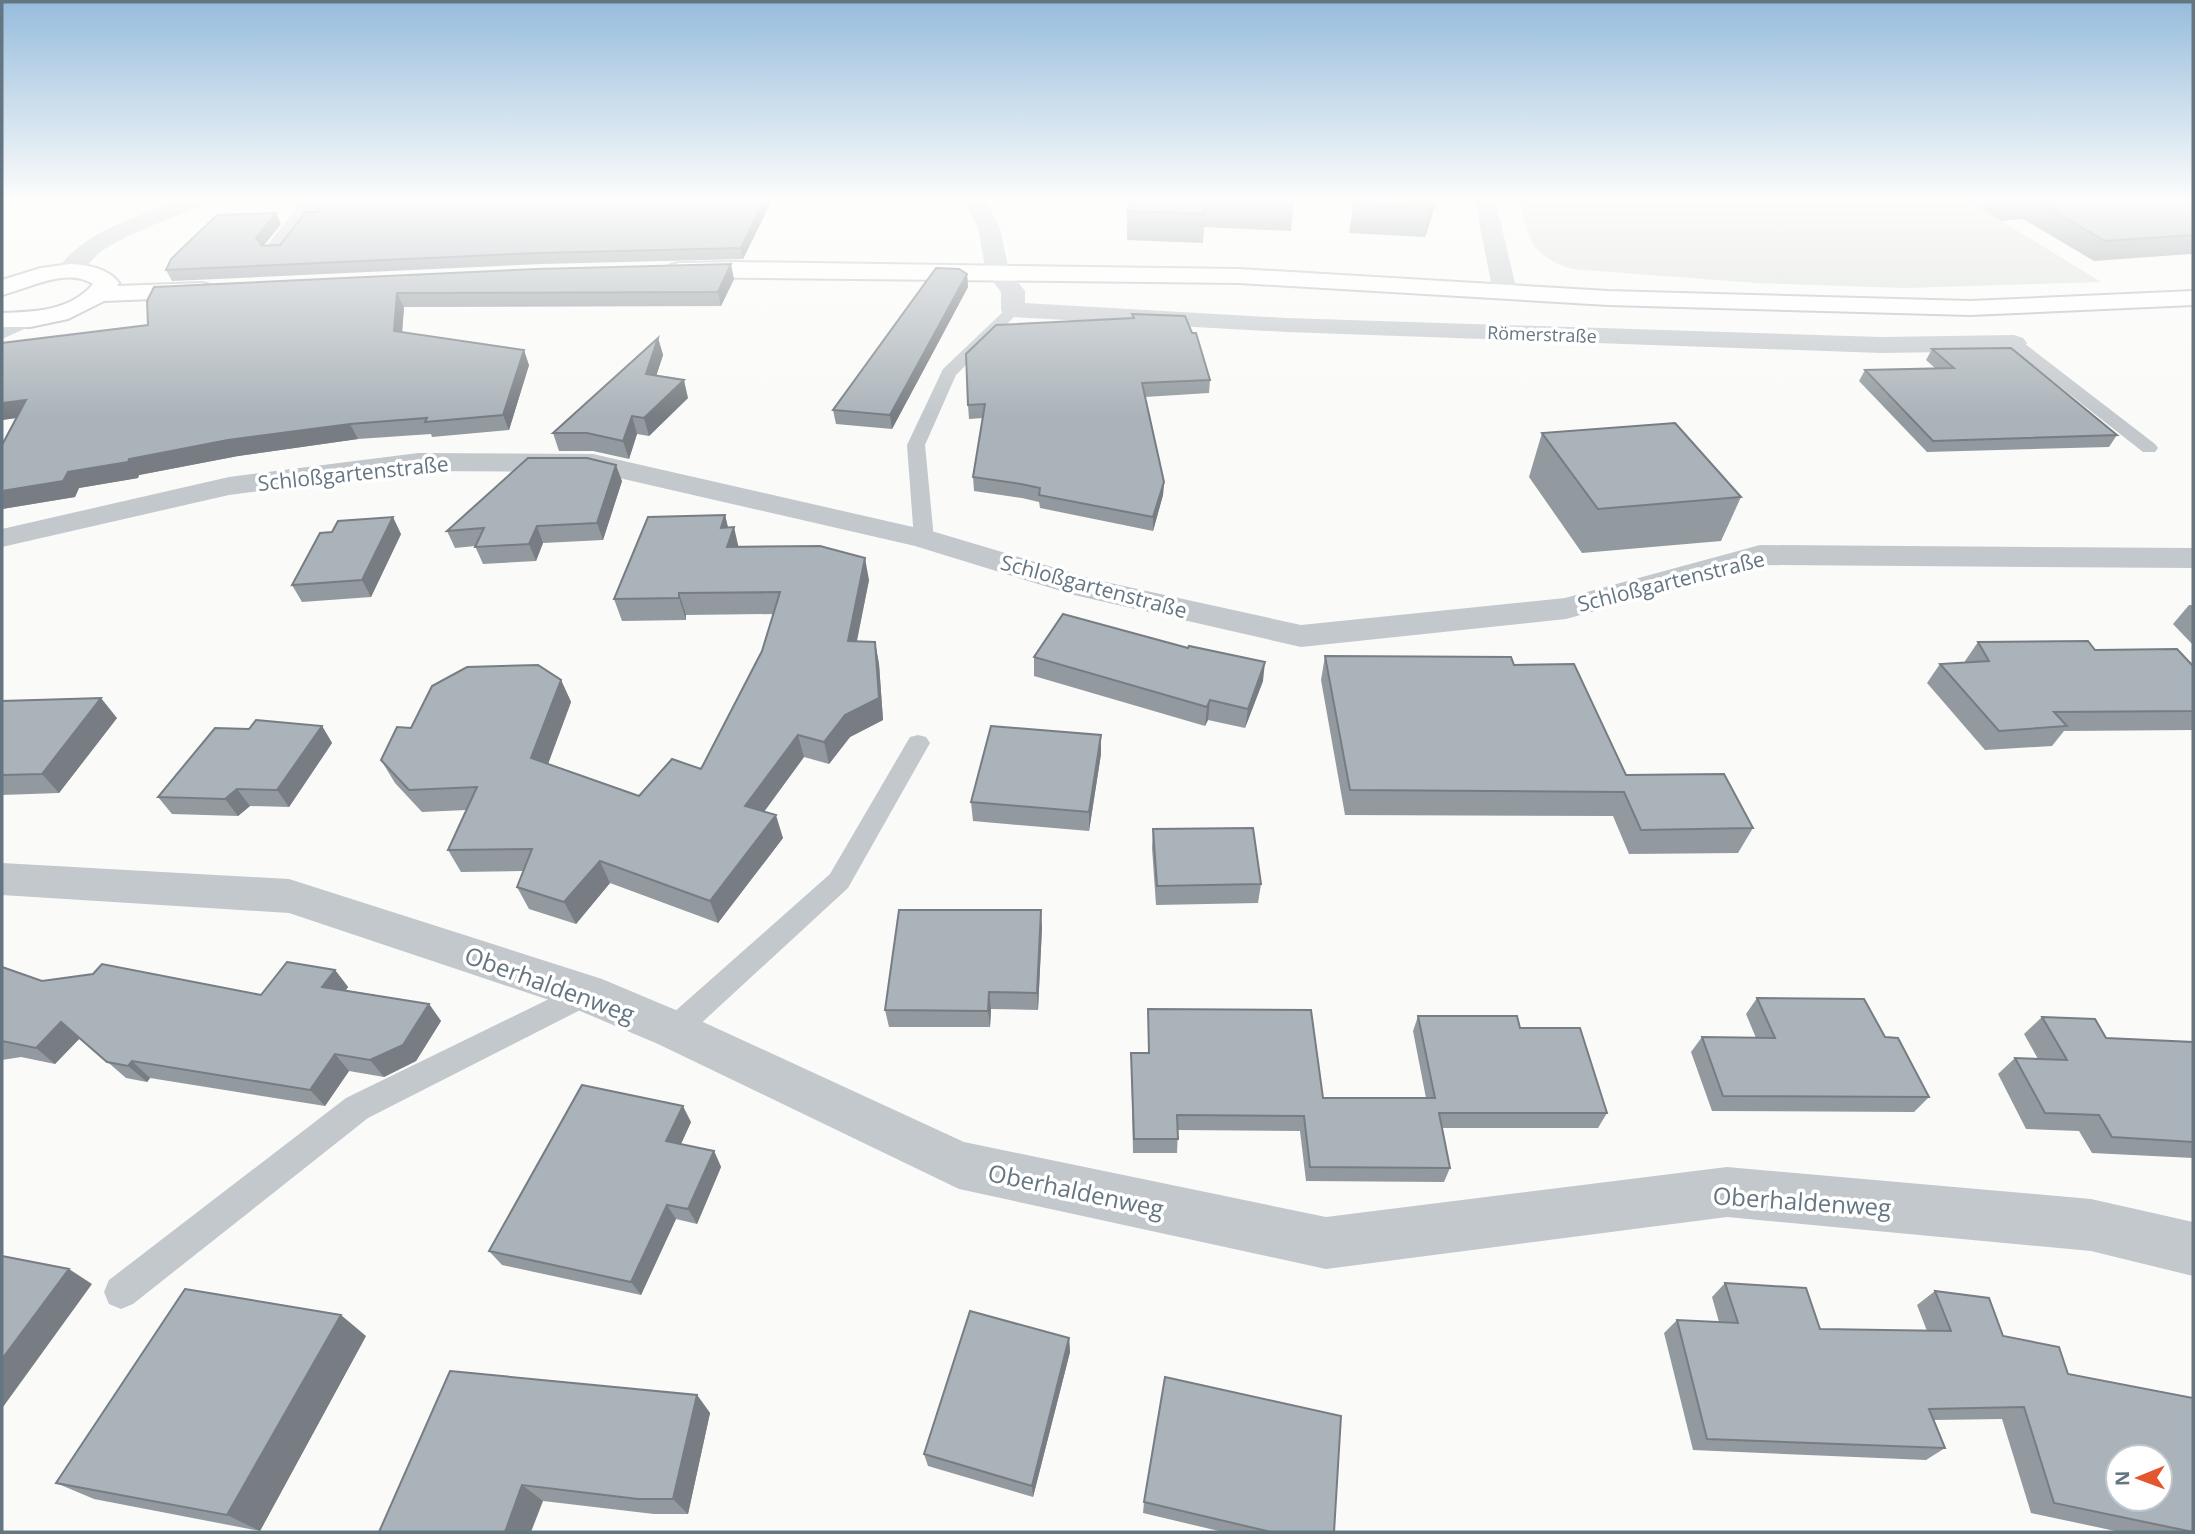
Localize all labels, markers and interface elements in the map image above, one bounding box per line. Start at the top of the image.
street label: Römerstraße [1487,320,1597,348]
street label: Schloßgartenstraße [256,449,450,497]
street label: Schloßgartenstraße [1575,544,1767,618]
street label: Schloßgartenstraße [998,548,1190,624]
street label: Oberhaldenweg [460,938,640,1030]
street label: Oberhaldenweg [985,1155,1167,1225]
street label: Oberhaldenweg [1712,1178,1892,1224]
north arrow [2104,1443,2174,1513]
text: N [2109,1470,2135,1486]

